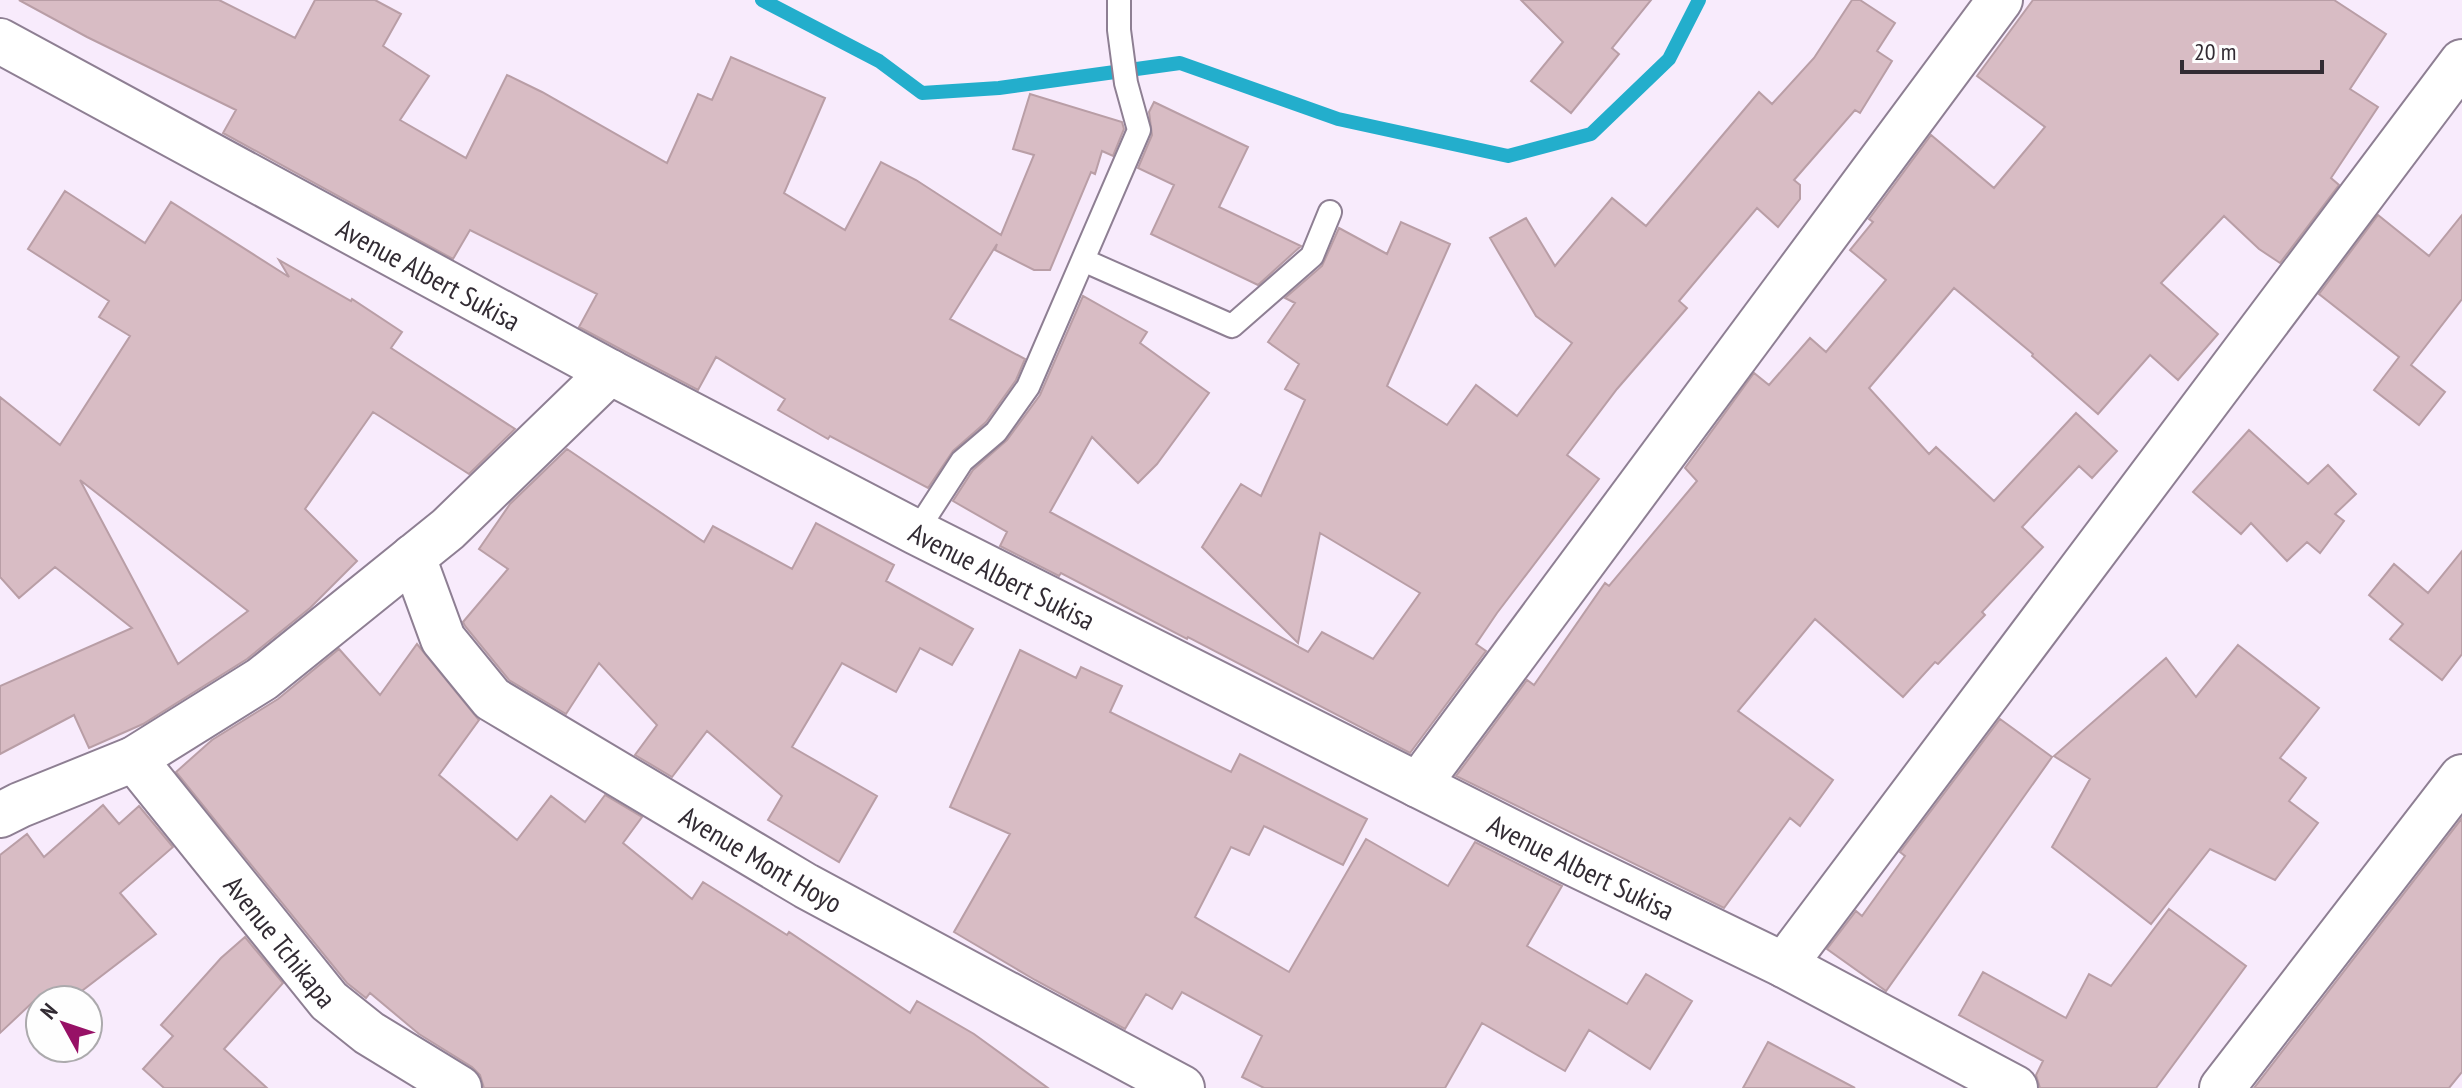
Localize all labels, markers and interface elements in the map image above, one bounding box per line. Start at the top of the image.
scale bar [2182,24,2322,74]
text: 20 m [2194,36,2236,67]
street label: Avenue Albert Sukisa [331,209,527,338]
street label: Avenue Albert Sukisa [903,513,1101,638]
street label: Avenue Mont Hoyo [673,797,849,921]
street label: Avenue Albert Sukisa [1482,805,1681,928]
street label: Avenue Tchikapa [216,867,345,1015]
north arrow [24,984,104,1064]
text: N [34,998,63,1025]

